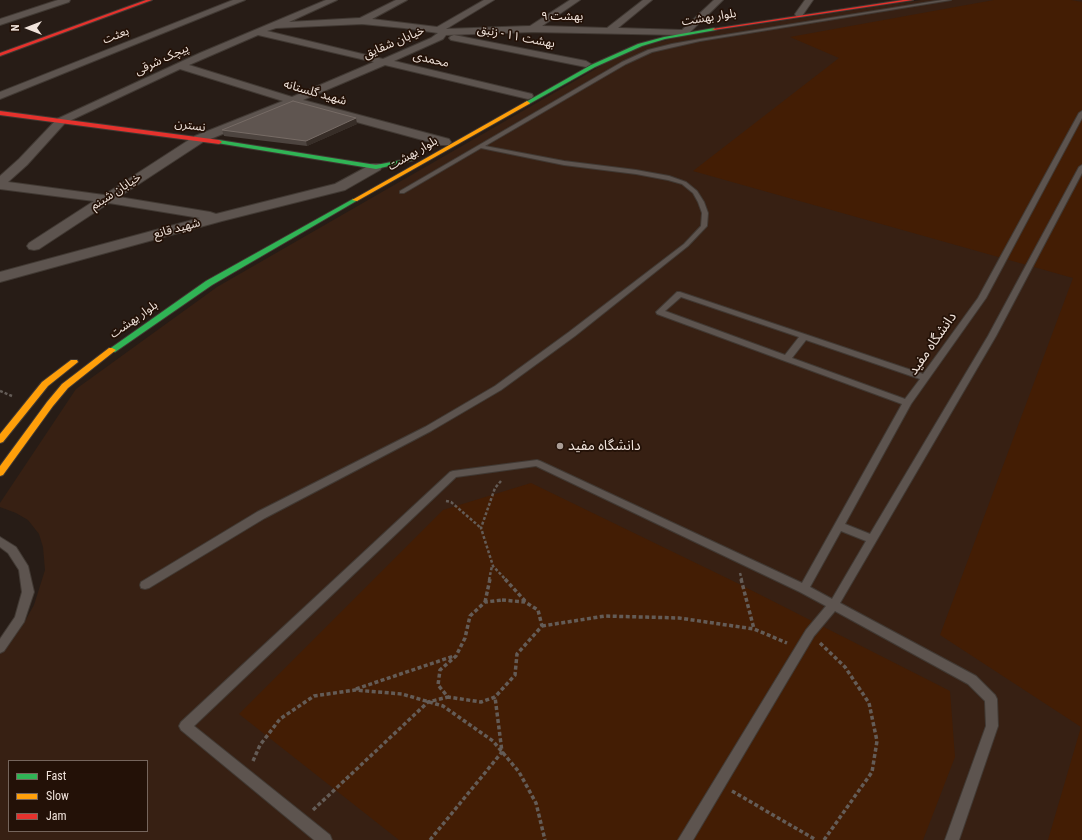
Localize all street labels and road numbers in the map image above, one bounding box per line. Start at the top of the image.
street label: بلوار بهشت [681,7,737,29]
street label: بهشت ۹ [541,10,583,24]
street label: بهشت ۱۱ - زنبق [476,22,556,52]
street label: بعثت [101,24,131,48]
street label: خیابان شقایق [361,24,427,62]
street label: پیچک شرقی [133,41,191,79]
street label: محمدی [412,49,450,71]
street label: شهید گلستانه [282,77,348,109]
street label: نسترن [174,117,206,135]
street label: بلوار بهشت [386,134,440,174]
street label: خیابان شبنم [88,170,144,214]
street label: شهید قانع [152,216,202,242]
street label: بلوار بهشت [107,298,161,342]
street label: دانشگاه مفید [905,309,961,379]

